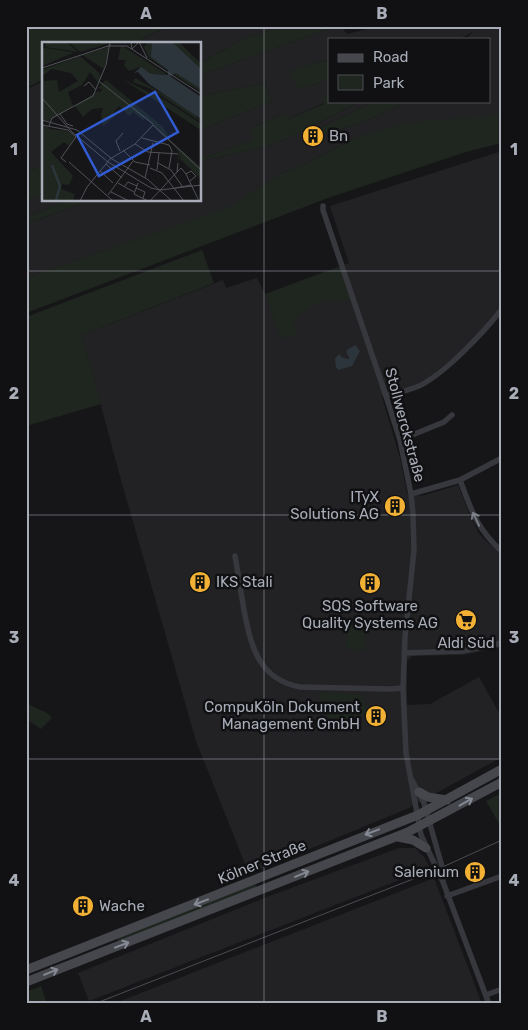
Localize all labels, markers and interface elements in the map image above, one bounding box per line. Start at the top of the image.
text: A [140,4,152,23]
text: B [376,4,388,23]
legend [328,38,490,102]
inset map [42,42,201,201]
text: Road [373,48,409,66]
text: Park [373,74,404,92]
building icon: Bn [301,124,325,148]
place label: Bn [329,127,348,145]
text: 1 [10,140,18,159]
text: 1 [510,140,518,159]
street label: Stollwerckstraße [381,366,429,484]
text: 2 [9,384,19,403]
text: 2 [509,384,519,403]
place label: ITyX Solutions AG [290,488,380,523]
building icon: ITyX Solutions AG [383,494,407,518]
one-way arrow [470,512,480,527]
building icon: IKS Stali [188,570,212,594]
building icon: SQS Software Quality Systems AG [358,571,382,595]
place label: IKS Stali [216,573,273,591]
place label: SQS Software Quality Systems AG [302,597,438,632]
supermarket icon: Aldi Süd [454,608,478,632]
text: 3 [9,628,19,647]
text: 3 [509,628,519,647]
place label: Aldi Süd [437,634,495,652]
place label: CompuKöln Dokument Management GmbH [204,698,360,733]
building icon: CompuKöln Dokument Management GmbH [364,704,388,728]
one-way arrow [458,797,473,807]
one-way arrow [365,828,380,838]
street label: Kölner Straße [215,836,309,888]
building icon: Salenium [463,860,487,884]
place label: Salenium [394,863,459,881]
one-way arrow [294,869,309,878]
text: 4 [9,871,20,890]
text: 4 [509,871,520,890]
building icon: Wache [71,894,95,918]
place label: Wache [99,897,145,915]
one-way arrow [194,898,209,907]
one-way arrow [114,939,129,949]
one-way arrow [43,967,58,977]
text: A [140,1007,152,1026]
text: B [376,1007,388,1026]

